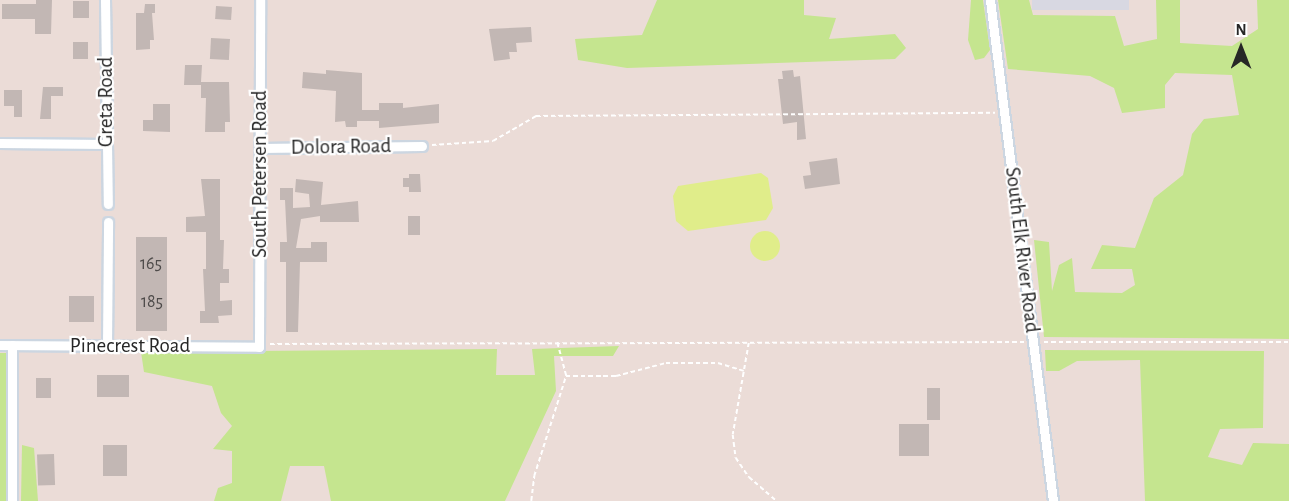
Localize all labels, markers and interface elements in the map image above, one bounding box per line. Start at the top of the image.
north arrow [1211,18,1271,78]
text: N [1235,22,1247,38]
street label: Greta Road [93,57,119,147]
street label: South Petersen Road [247,90,273,258]
street label: Dolora Road [290,134,392,160]
street label: South Elk River Road [999,166,1045,334]
house number: 165 [140,253,162,275]
house number: 185 [141,291,163,313]
street label: Pinecrest Road [70,333,190,359]

